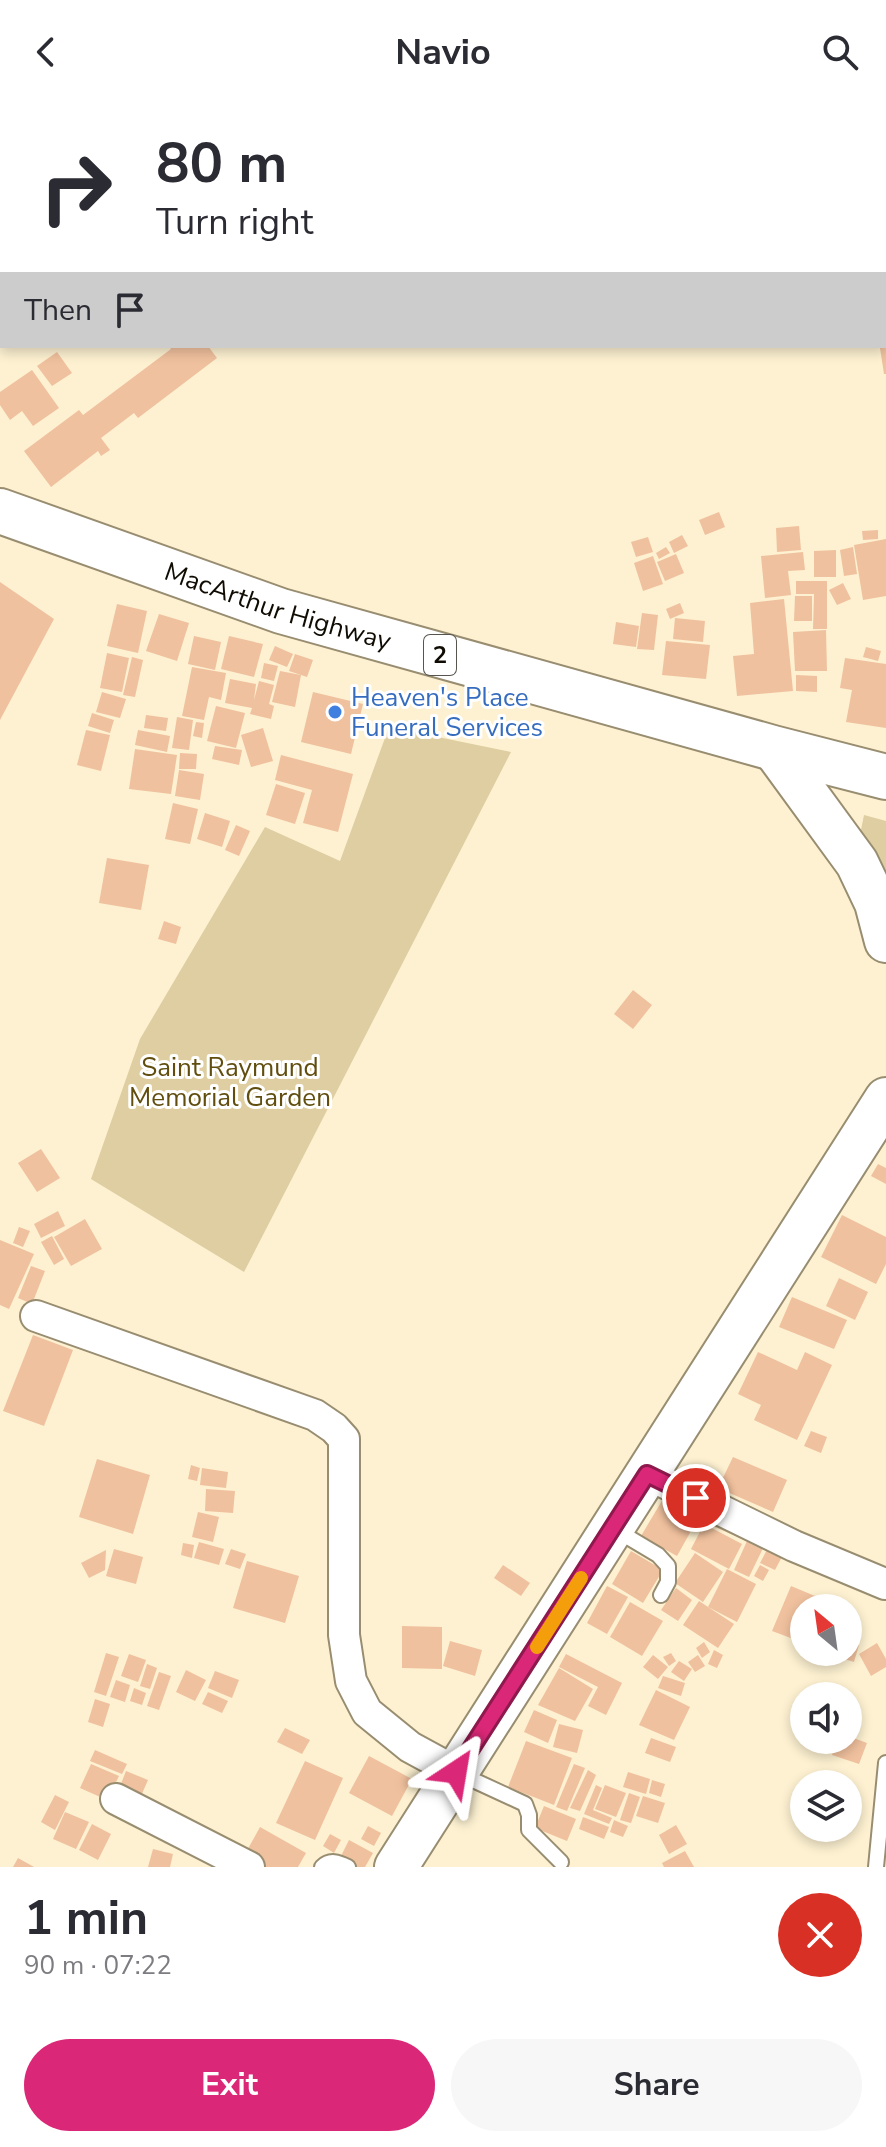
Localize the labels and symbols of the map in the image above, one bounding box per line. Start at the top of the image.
street label: MacArthur Highway [160,554,396,659]
road number: 2 [424,635,456,675]
place label: Heaven's Place Funeral Services [351,680,543,745]
marker: Heaven's Place Funeral Services [326,703,344,721]
park label: Saint Raymund Memorial Garden [129,1050,331,1115]
pin [662,1464,730,1532]
north arrow [790,1594,862,1666]
position arrow [414,1730,498,1814]

